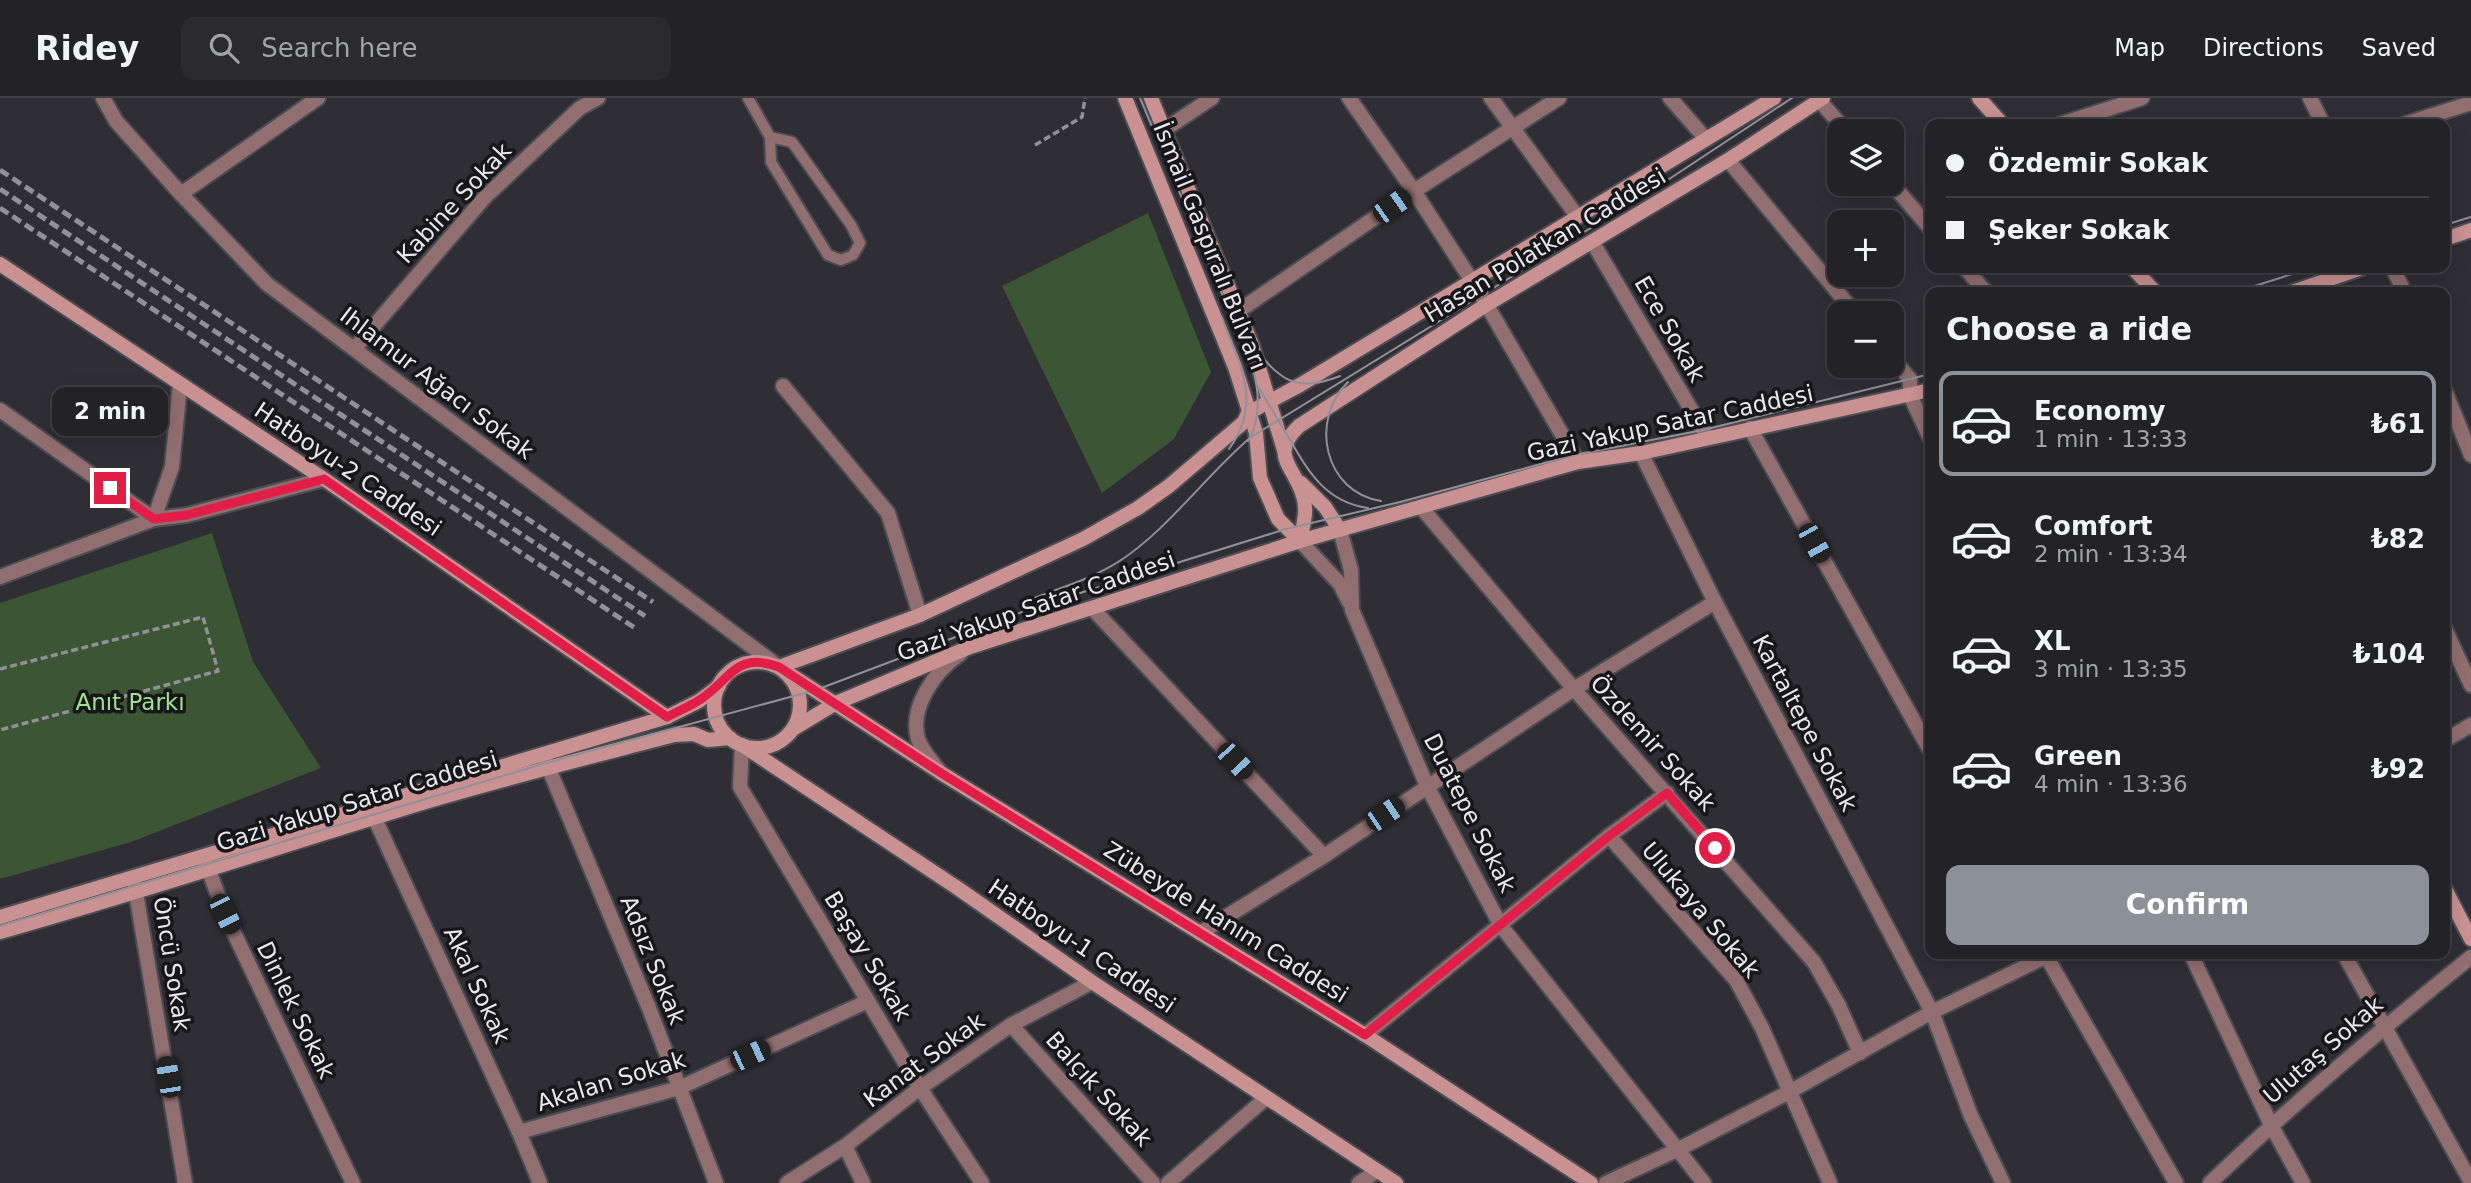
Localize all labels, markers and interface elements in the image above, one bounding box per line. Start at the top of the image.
search box [181,17,671,80]
text: Ridey [35,29,139,68]
icon: search [205,29,243,67]
text: Search here [261,33,417,63]
text: Map [2114,34,2165,62]
text: Directions [2203,34,2324,62]
text: Saved [2362,34,2436,62]
street label: İsmail Gaspıralı Bulvarı [1148,118,1272,373]
map controls [1827,119,1904,378]
button: layers [1827,119,1904,196]
street label: Kabine Sokak [392,137,517,268]
text: Özdemir Sokak [1988,148,2208,178]
street label: Hasan Polatkan Caddesi [1420,163,1670,327]
car [1369,185,1416,227]
button: + [1827,210,1904,287]
text: Şeker Sokak [1988,215,2169,245]
street label: Ece Sokak [1629,272,1711,387]
button: − [1827,301,1904,378]
street label: Ihlamur Ağacı Sokak [335,302,539,465]
text: Choose a ride [1946,310,2192,348]
street label: Gazi Yakup Satar Caddesi [1524,380,1816,466]
callout: 2 min [52,386,168,436]
icon: car [1950,392,2013,455]
text: Economy [2034,396,2165,426]
street label: Hatboyu-2 Caddesi [250,397,446,541]
text: 2 min [74,398,146,424]
text: ₺61 [2371,409,2425,439]
text: 1 min · 13:33 [2034,426,2188,452]
route end [94,472,126,504]
icon: car [1950,507,2013,570]
text: Comfort [2034,511,2152,541]
car [1795,520,1834,566]
text: ₺82 [2371,524,2425,554]
text: 2 min · 13:34 [2034,541,2188,567]
street label: Gazi Yakup Satar Caddesi [894,546,1178,666]
icon: car [1950,622,2013,685]
text: XL [2034,626,2071,656]
street label: Kartaltepe Sokak [1748,630,1863,816]
text: ₺104 [2353,639,2425,669]
text: 3 min · 13:35 [2034,656,2188,682]
street label: Özdemir Sokak [1585,669,1722,817]
park label: Anıt Parkı [75,689,185,715]
street label: Duatepe Sokak [1419,729,1522,897]
icon: car [1950,737,2013,800]
car [1213,738,1258,784]
text: Green [2034,741,2122,771]
street label: Gazi Yakup Satar Caddesi [213,746,501,856]
text: ₺92 [2371,754,2425,784]
text: 4 min · 13:36 [2034,771,2188,797]
car [1362,794,1409,834]
route start [1699,832,1731,864]
street label: Zübeyde Hanım Caddesi [1099,836,1353,1008]
street label: Ulukaya Sokak [1637,837,1766,984]
button: Confirm [1946,865,2429,945]
street label: Hatboyu-1 Caddesi [984,874,1180,1018]
street label: Başay Sokak [819,887,917,1026]
car [207,891,244,937]
street label: Adsız Sokak [615,892,691,1029]
street label: Öncü Sokak [149,895,197,1034]
street label: Akal Sokak [439,923,516,1048]
street label: Dinlek Sokak [252,937,341,1083]
street label: Ulutaş Sokak [2258,991,2388,1109]
street label: Kanat Sokak [859,1007,990,1112]
street label: Balçık Sokak [1041,1026,1158,1152]
car [727,1037,774,1073]
street label: Akalan Sokak [534,1046,689,1116]
car [155,1055,182,1099]

